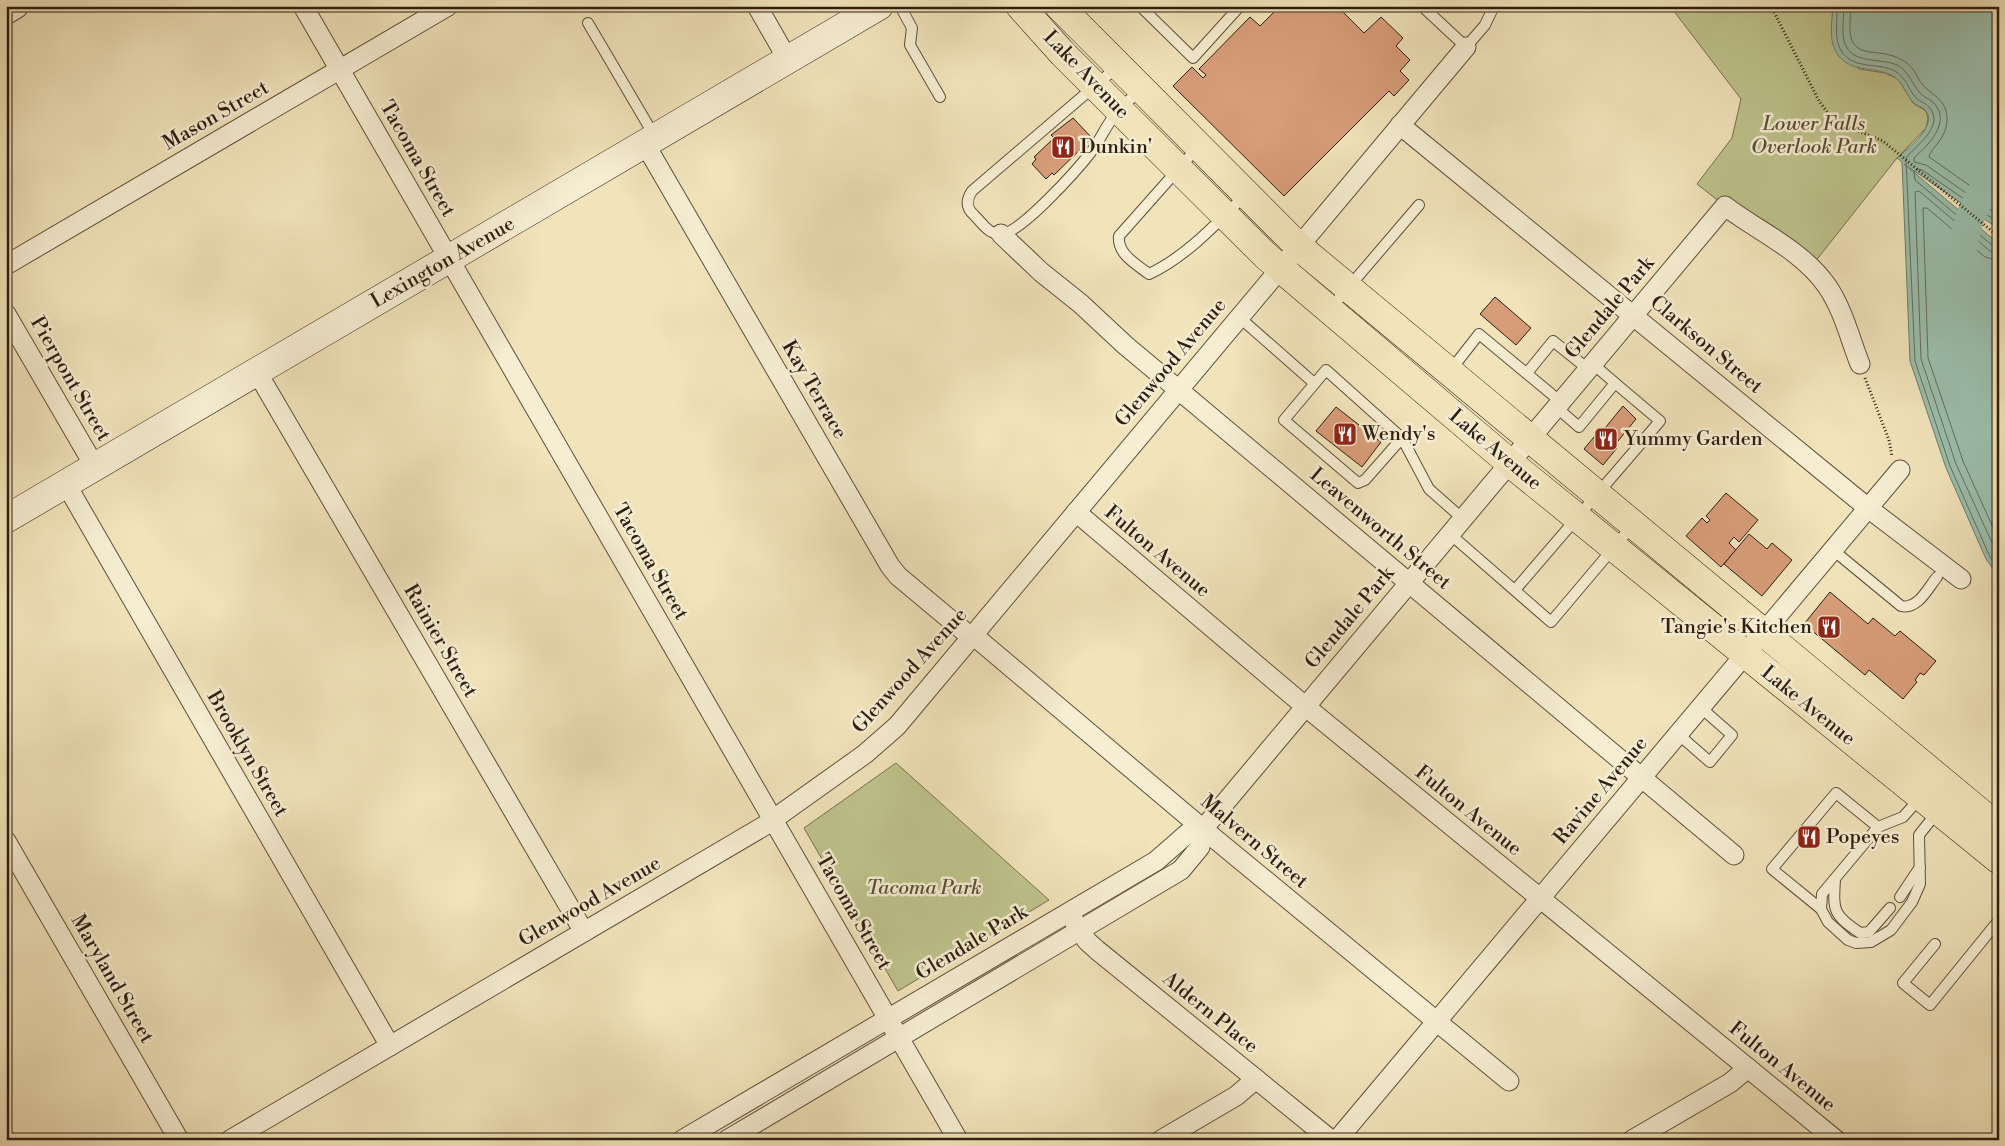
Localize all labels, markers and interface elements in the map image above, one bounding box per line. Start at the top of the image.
street label: Lake Avenue [1037,25,1135,125]
street label: Mason Street [159,76,273,156]
street label: Tacoma Street [374,96,460,222]
park label: Lower Falls Overlook Park [1751,112,1877,160]
restaurant icon: Dunkin' [1050,134,1076,160]
place label: Dunkin' [1080,135,1152,160]
street label: Lexington Avenue [366,212,520,314]
street label: Glendale Park [1560,251,1661,364]
street label: Clarkson Street [1644,290,1768,400]
street label: Glenwood Avenue [1110,294,1232,432]
street label: Pierpont Street [24,312,116,446]
street label: Kay Terrace [776,336,852,444]
street label: Lake Avenue [1443,404,1547,496]
restaurant icon: Wendy's [1332,421,1358,447]
place label: Wendy's [1361,422,1435,447]
restaurant icon: Yummy Garden [1593,426,1619,452]
place label: Yummy Garden [1623,427,1763,452]
street label: Leavenworth Street [1304,463,1456,595]
street label: Tacoma Street [607,499,693,625]
street label: Fulton Avenue [1099,501,1215,603]
street label: Glendale Park [1300,561,1401,674]
street label: Rainier Street [397,580,483,702]
street label: Glenwood Avenue [847,603,973,739]
restaurant icon: Tangie's Kitchen [1816,614,1842,640]
place label: Tangie's Kitchen [1661,615,1812,640]
street label: Lake Avenue [1756,660,1860,752]
street label: Brooklyn Street [200,686,293,822]
street label: Ravine Avenue [1549,732,1653,850]
street label: Fulton Avenue [1409,760,1527,862]
street label: Malvern Street [1195,790,1313,894]
restaurant icon: Popeyes [1796,824,1822,850]
place label: Popeyes [1826,825,1899,850]
street label: Tacoma Street [810,849,896,975]
street label: Glenwood Avenue [514,851,666,953]
park label: Tacoma Park [867,876,982,901]
street label: Glendale Park [912,899,1034,986]
street label: Maryland Street [65,910,159,1048]
street label: Aldern Place [1156,966,1263,1059]
street label: Fulton Avenue [1723,1016,1841,1118]

